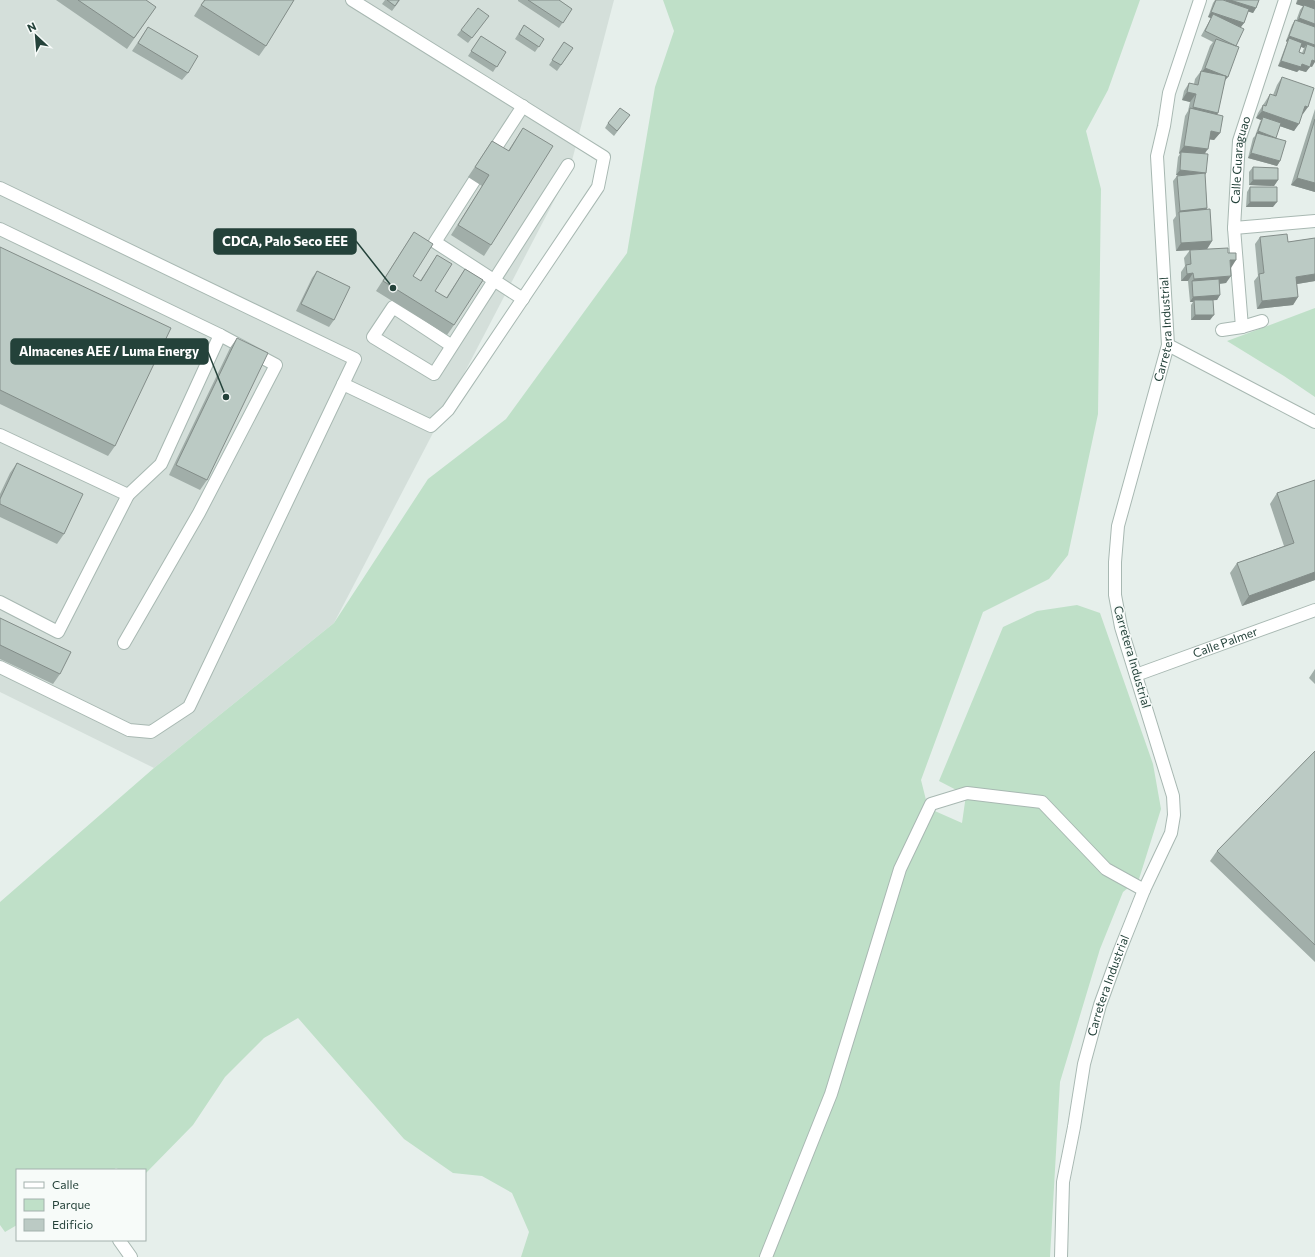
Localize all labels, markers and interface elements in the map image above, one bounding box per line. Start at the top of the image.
north arrow [16,16,56,56]
text: N [25,19,38,34]
street label: Calle Guaraguao [1227,114,1253,204]
callout: CDCA, Palo Seco EEE [214,229,356,254]
text: CDCA, Palo Seco EEE [222,233,348,249]
street label: Carretera Industrial [1150,277,1174,383]
callout: Almacenes AEE / Luma Energy [11,339,208,364]
text: Almacenes AEE / Luma Energy [19,343,199,359]
street label: Carretera Industrial [1112,604,1154,710]
street label: Calle Palmer [1191,623,1259,660]
street label: Carretera Industrial [1084,933,1131,1038]
legend [16,1169,146,1241]
text: Calle [52,1177,79,1191]
text: Parque [52,1197,90,1211]
text: Edificio [52,1217,93,1231]

